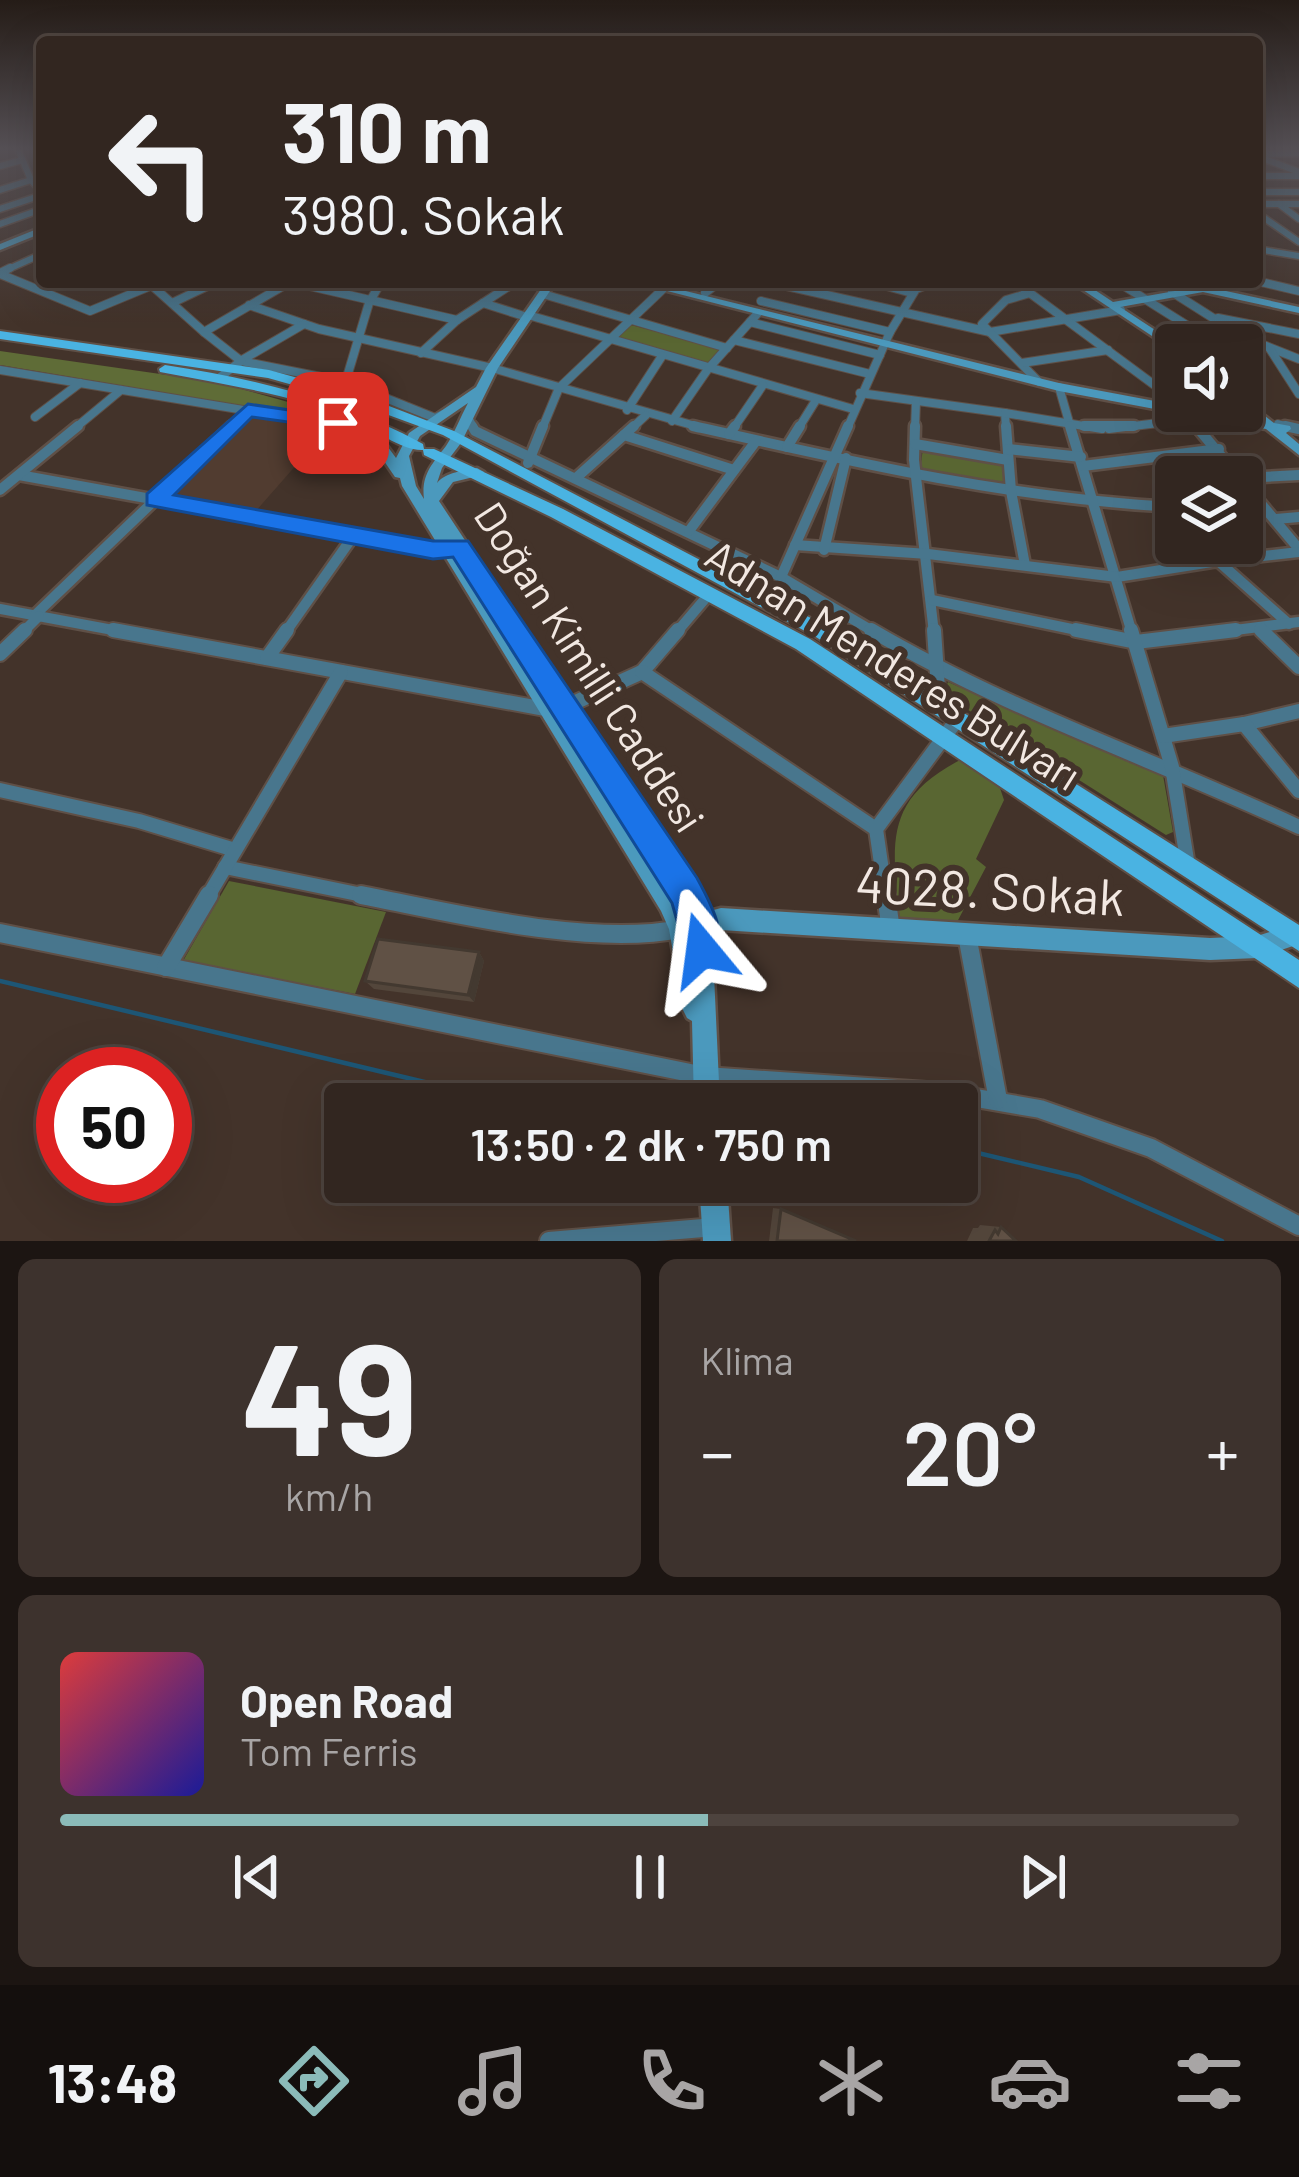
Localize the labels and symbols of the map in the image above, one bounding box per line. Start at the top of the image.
pin [287,372,389,474]
street label: Doğan Kimilli Caddesi [465,492,716,840]
street label: Adnan Menderes Bulvarı [698,528,1090,799]
street label: 4028. Sokak [854,851,1126,926]
position arrow [639,887,765,1013]
speed limit sign: 50 [36,1047,192,1203]

